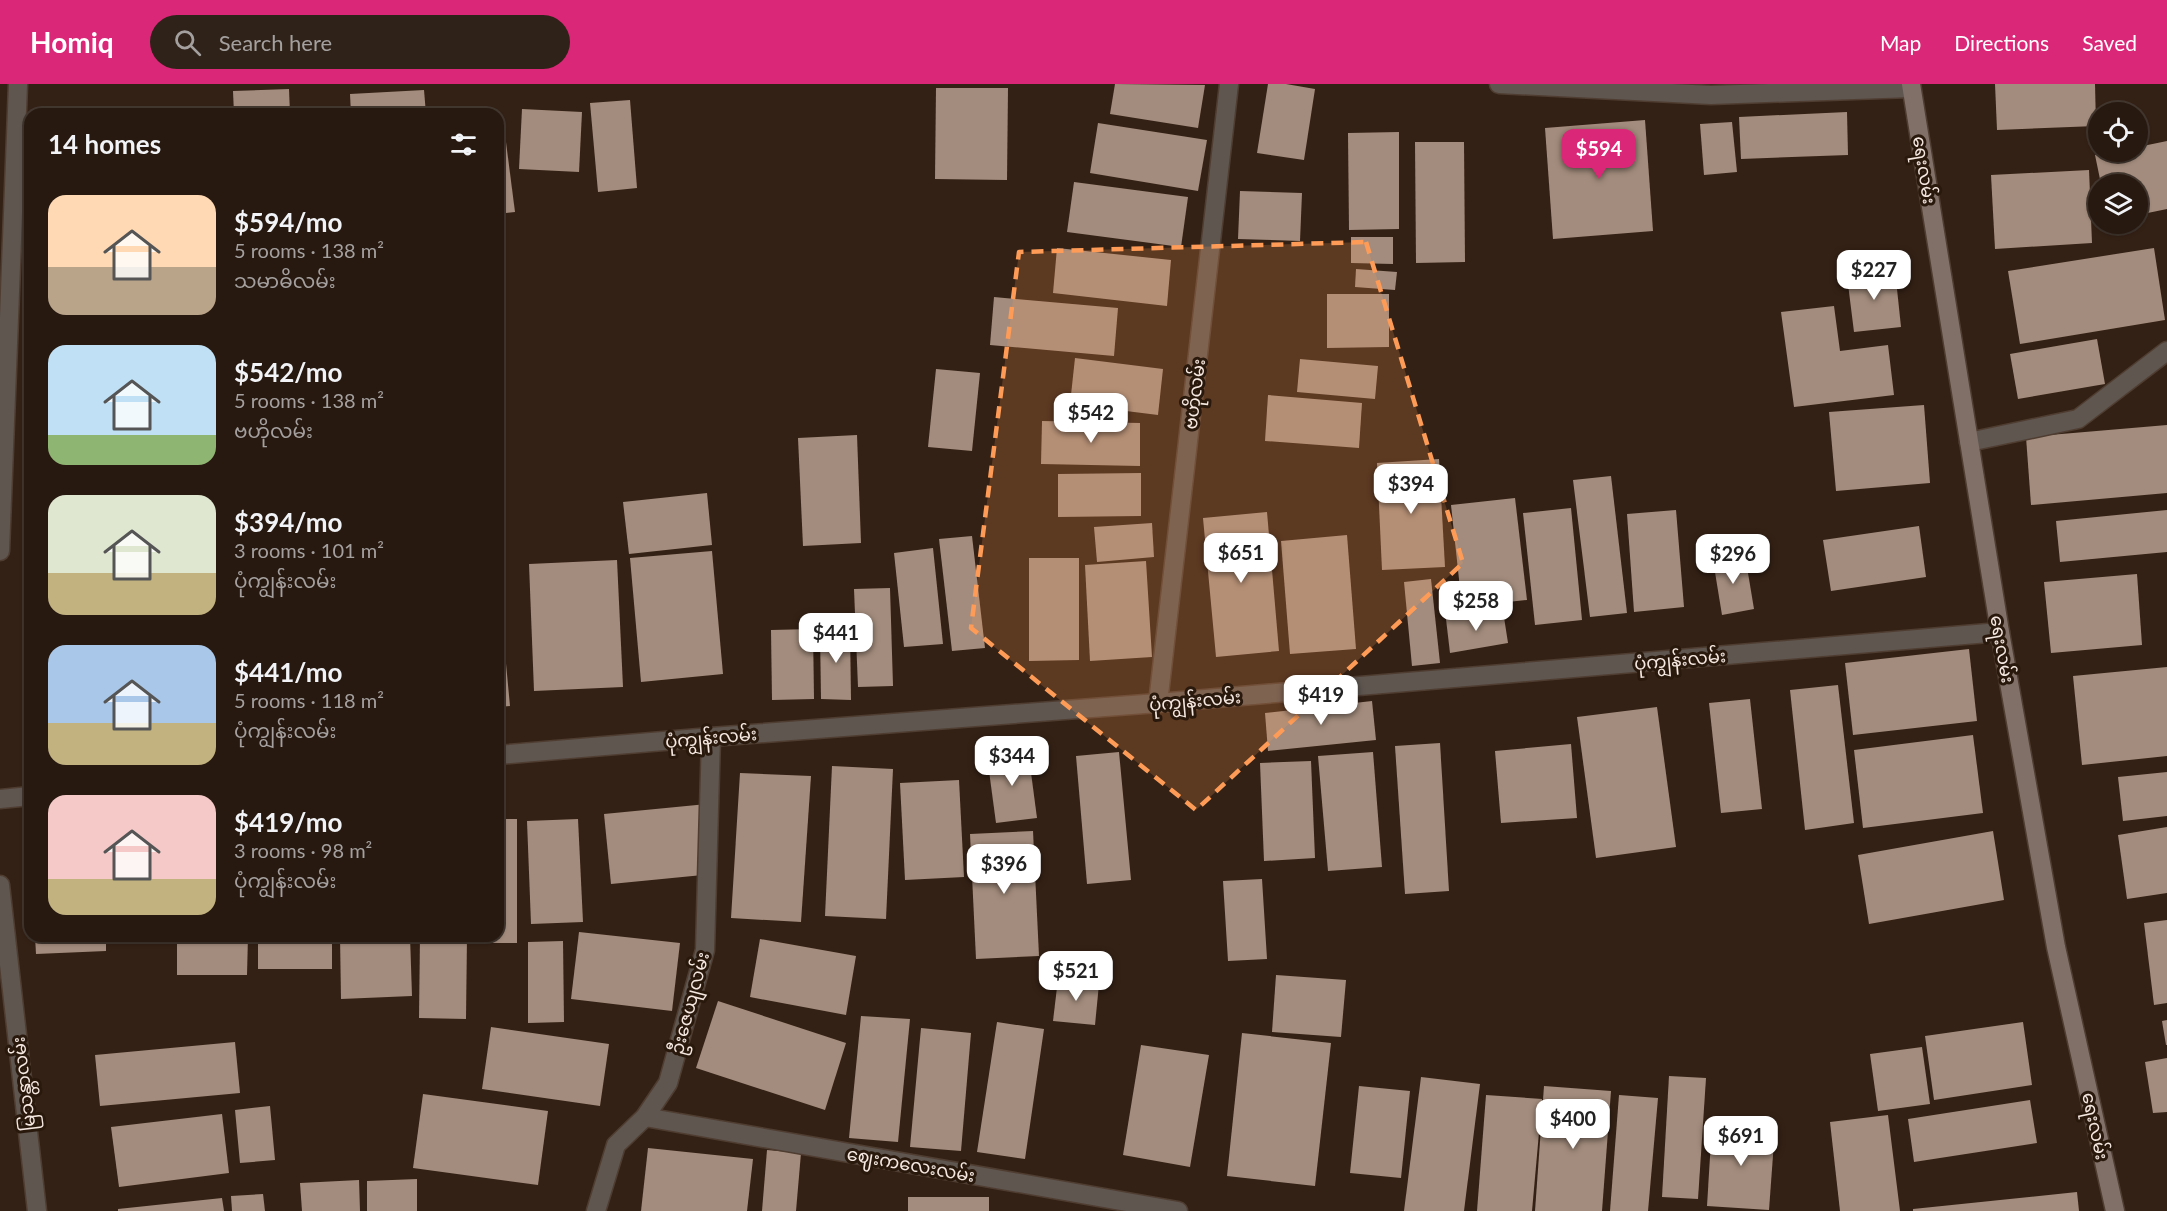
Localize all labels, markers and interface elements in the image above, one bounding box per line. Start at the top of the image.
search box [150,15,570,69]
text: Homiq [30,25,114,59]
icon: search [171,26,204,59]
text: Search here [219,29,332,56]
text: Map [1880,30,1921,55]
text: Directions [1954,30,2049,55]
text: Saved [2082,30,2137,55]
map controls [2088,102,2148,234]
button: locate [2088,102,2148,162]
text: 14 homes [48,128,161,160]
icon: filters [447,128,480,161]
pin: $594 [1563,129,1635,180]
street label: ရေးလမ်း [1904,134,1942,206]
text: $594 [1576,136,1622,160]
button: layers [2088,174,2148,234]
text: $594/mo [234,206,342,238]
icon: home [96,219,168,291]
text: 5 rooms · 138 m² [234,238,384,262]
pin: $227 [1838,250,1910,301]
text: $227 [1851,257,1897,281]
text: သမာဓိလမ်း [234,268,336,292]
text: $542/mo [234,356,342,388]
street label: ဗဟိုလမ်း [1177,357,1214,431]
icon: home [96,369,168,441]
text: 5 rooms · 138 m² [234,388,384,412]
pin: $542 [1055,393,1127,444]
text: $542 [1068,400,1114,424]
text: ဗဟိုလမ်း [234,418,313,442]
pin: $394 [1375,464,1447,515]
text: $394 [1388,471,1434,495]
text: $394/mo [234,506,342,538]
icon: home [96,519,168,591]
pin: $651 [1205,533,1277,584]
pin: $296 [1697,534,1769,585]
text: 3 rooms · 101 m² [234,538,384,562]
text: $651 [1218,540,1264,564]
text: $296 [1710,541,1756,565]
text: ပုံကျွန်းလမ်း [234,568,336,592]
pin: $258 [1440,581,1512,632]
text: $258 [1453,588,1499,612]
pin: $441 [800,613,872,664]
street label: ရေးလမ်း [1981,613,2021,685]
text: $441 [813,620,859,644]
street label: ပုံကျွန်းလမ်း [1633,643,1727,681]
text: $441/mo [234,656,342,688]
icon: home [96,669,168,741]
pin: $419 [1285,675,1357,726]
text: $419 [1298,682,1344,706]
street label: ပုံကျွန်းလမ်း [1148,684,1242,722]
text: 5 rooms · 118 m² [234,688,384,712]
text: ပုံကျွန်းလမ်း [234,718,336,742]
street label: ပုံကျွန်းလမ်း [664,721,758,759]
pin: $344 [976,736,1048,787]
text: $344 [989,743,1035,767]
text: $419/mo [234,806,342,838]
icon: home [96,819,168,891]
text: 3 rooms · 98 m² [234,838,372,862]
pin: $396 [968,844,1040,895]
text: $396 [981,851,1027,875]
text: ပုံကျွန်းလမ်း [234,868,336,892]
street label: ဦးဇေယျလမ်း [664,949,718,1058]
pin: $521 [1040,951,1112,1002]
text: $521 [1053,958,1099,982]
street label: မြသန္တာလမ်း [5,1035,45,1132]
street label: ရေးလမ်း [2073,1090,2115,1163]
pin: $400 [1537,1099,1609,1150]
text: $400 [1550,1106,1596,1130]
pin: $691 [1705,1116,1777,1167]
text: $691 [1718,1123,1764,1147]
street label: ဈေးကလေးလမ်း [844,1141,977,1191]

